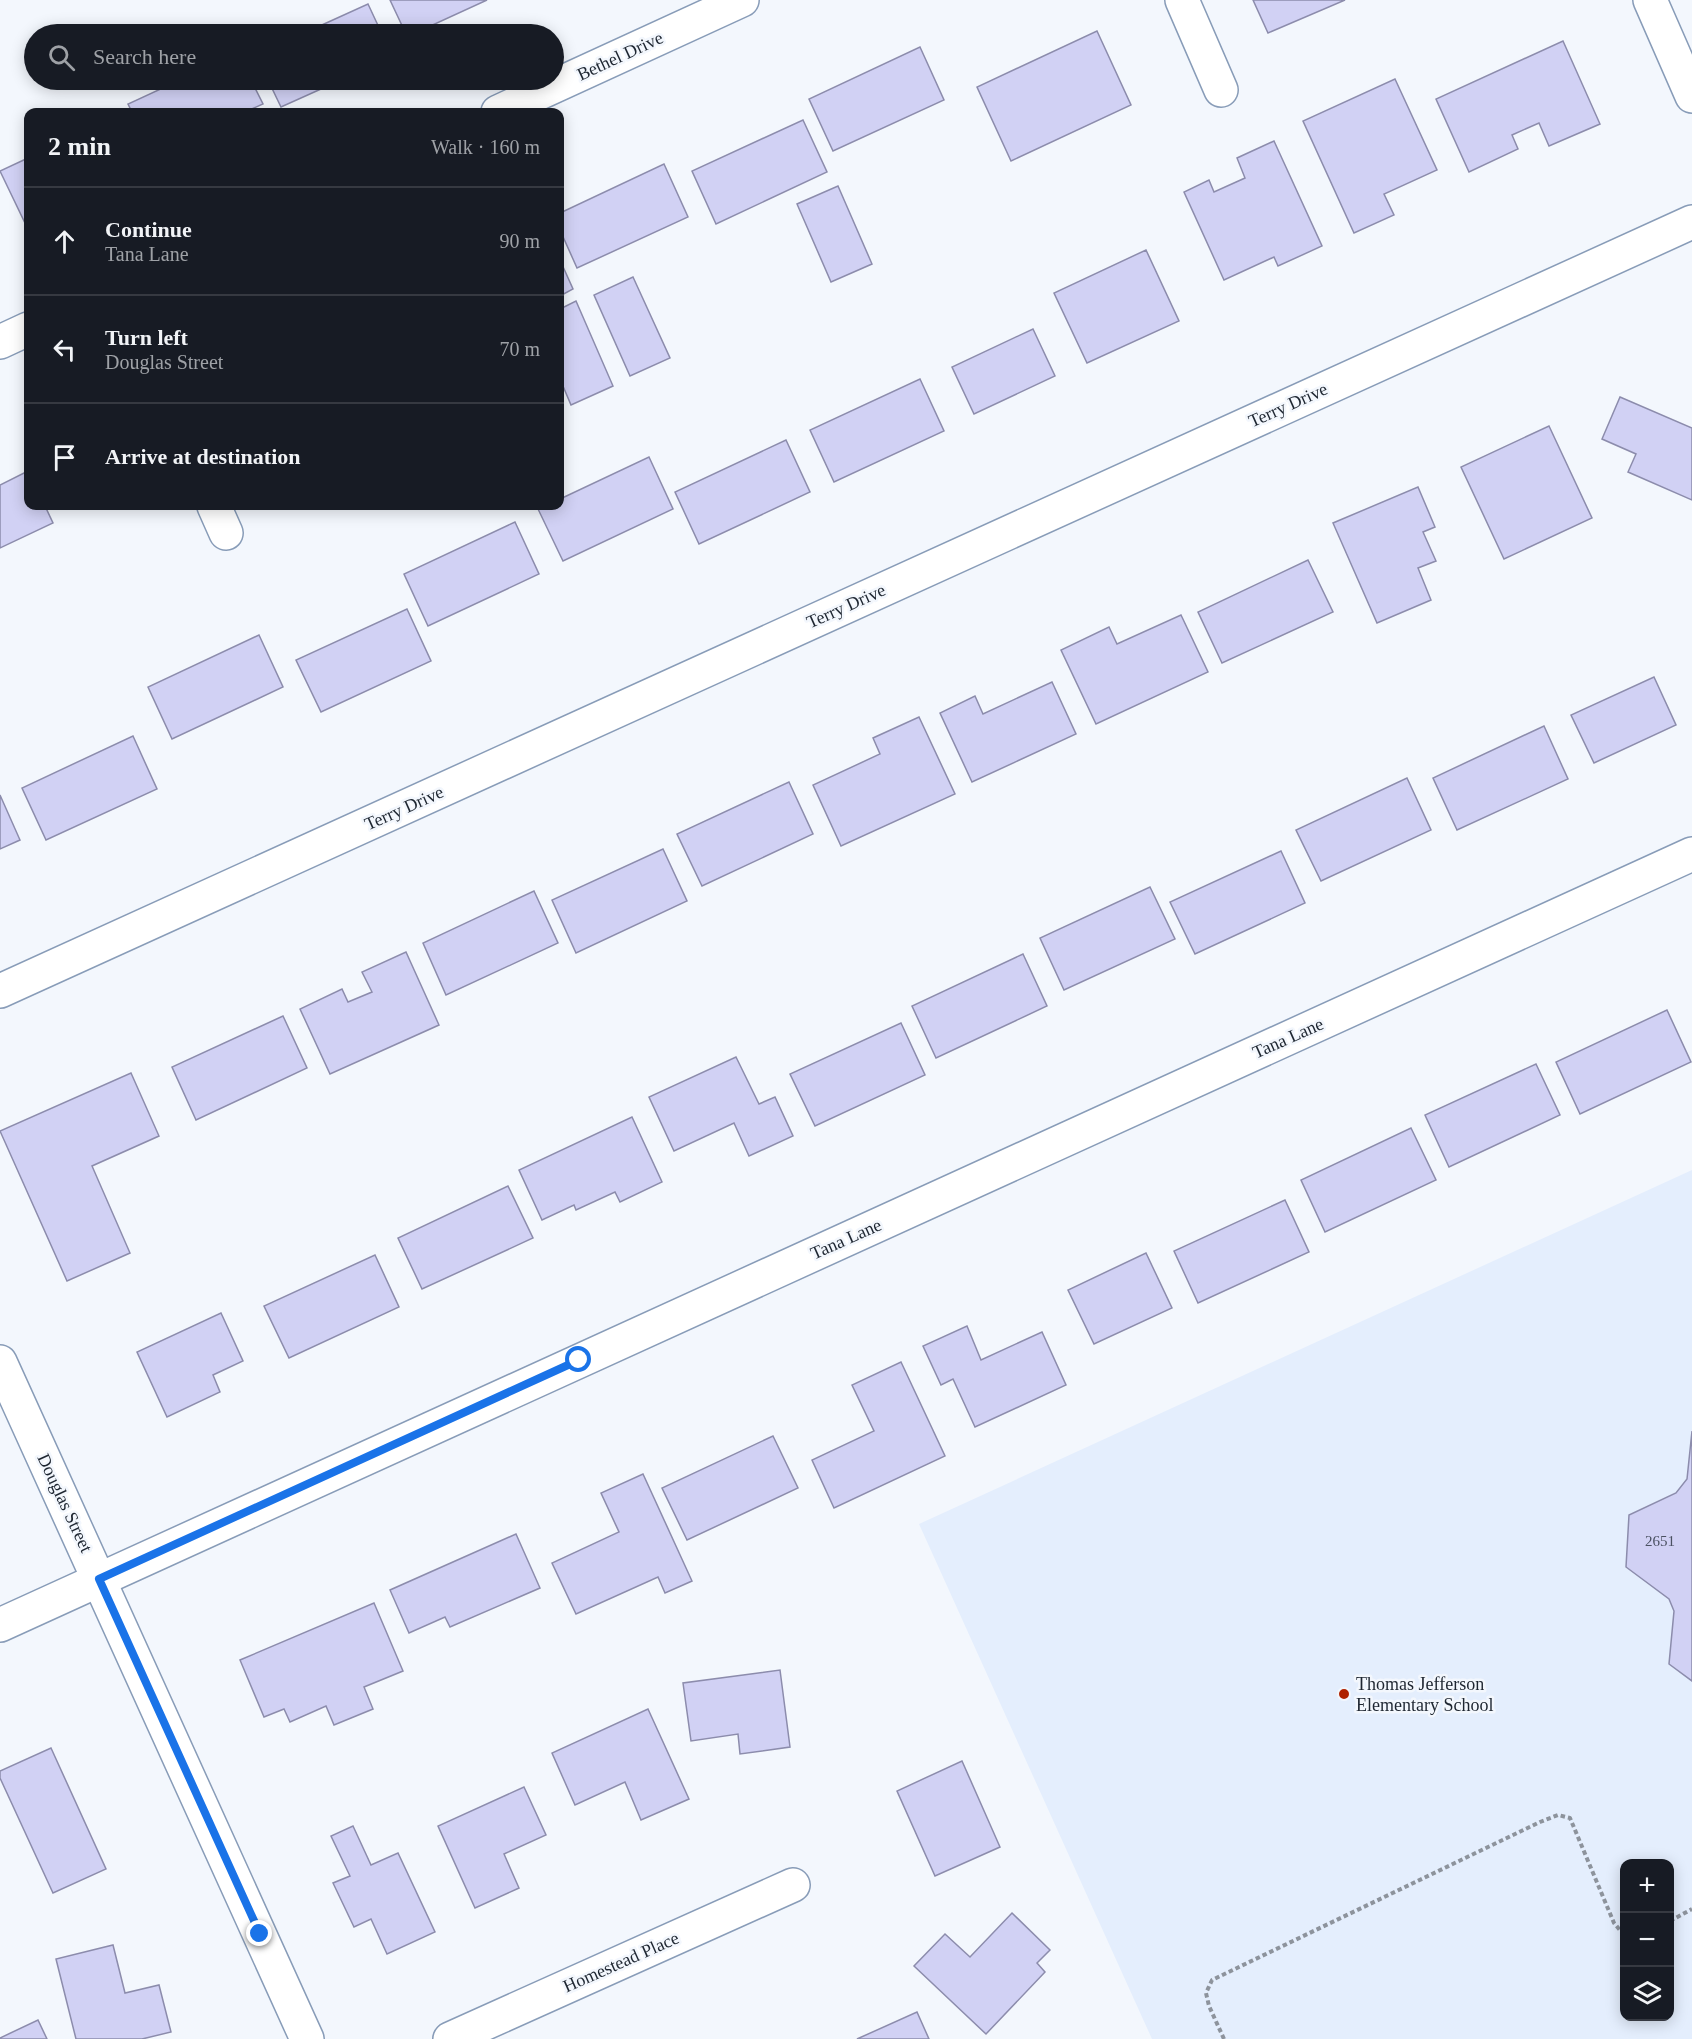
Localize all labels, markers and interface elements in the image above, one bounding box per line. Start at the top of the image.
search box [24,24,564,90]
street label: Bethel Drive [574,27,666,85]
icon: search [45,41,78,74]
text: Search here [93,44,196,69]
text: 2 min [48,132,111,161]
text: Walk · 160 m [431,136,540,158]
text: Continue [105,217,192,242]
icon: ahead [48,225,81,258]
text: 90 m [499,230,540,252]
text: Tana Lane [105,243,189,265]
text: Turn left [105,325,188,350]
icon: left [48,333,81,366]
text: 70 m [499,338,540,360]
text: Douglas Street [105,351,223,373]
street label: Terry Drive [1245,379,1331,431]
icon: arrive [48,441,81,474]
text: Arrive at destination [105,444,301,469]
street label: Terry Drive [803,580,889,632]
street label: Terry Drive [361,782,447,834]
street label: Tana Lane [1250,1014,1326,1062]
street label: Tana Lane [808,1215,884,1263]
route start [565,1346,591,1372]
street label: Douglas Street [33,1451,97,1555]
house number: 2651 [1645,1533,1675,1549]
place label: Thomas Jefferson Elementary School [1356,1674,1493,1715]
marker: Thomas Jefferson Elementary School [1337,1687,1351,1701]
map controls [1620,1859,1674,2021]
button: + [1620,1859,1674,1913]
button: − [1620,1913,1674,1967]
route end [246,1920,272,1946]
street label: Homestead Place [560,1928,682,1996]
button: layers [1620,1967,1674,2021]

